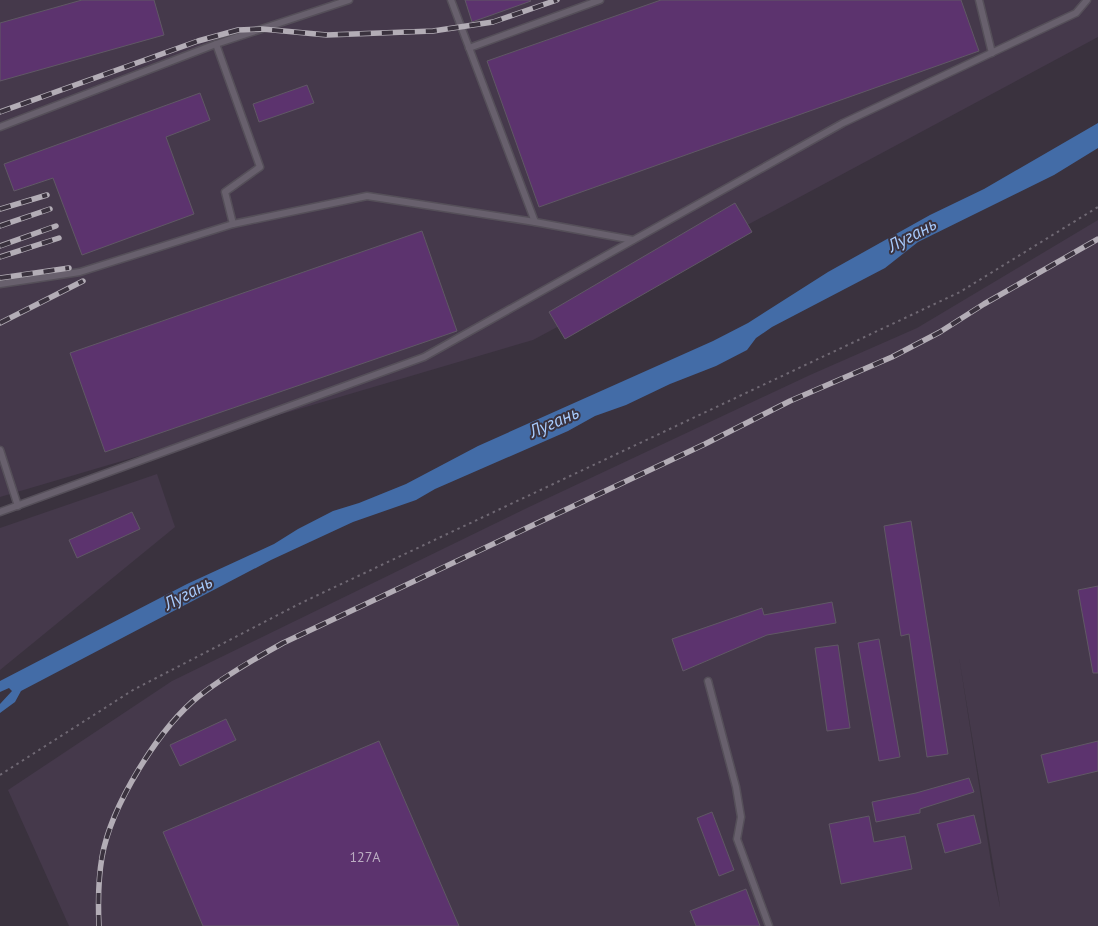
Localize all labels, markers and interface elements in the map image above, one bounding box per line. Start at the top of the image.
water label: Лугань [882,212,940,257]
water label: Лугань [524,400,582,443]
water label: Лугань [158,570,216,615]
house number: 127А [349,848,381,866]

